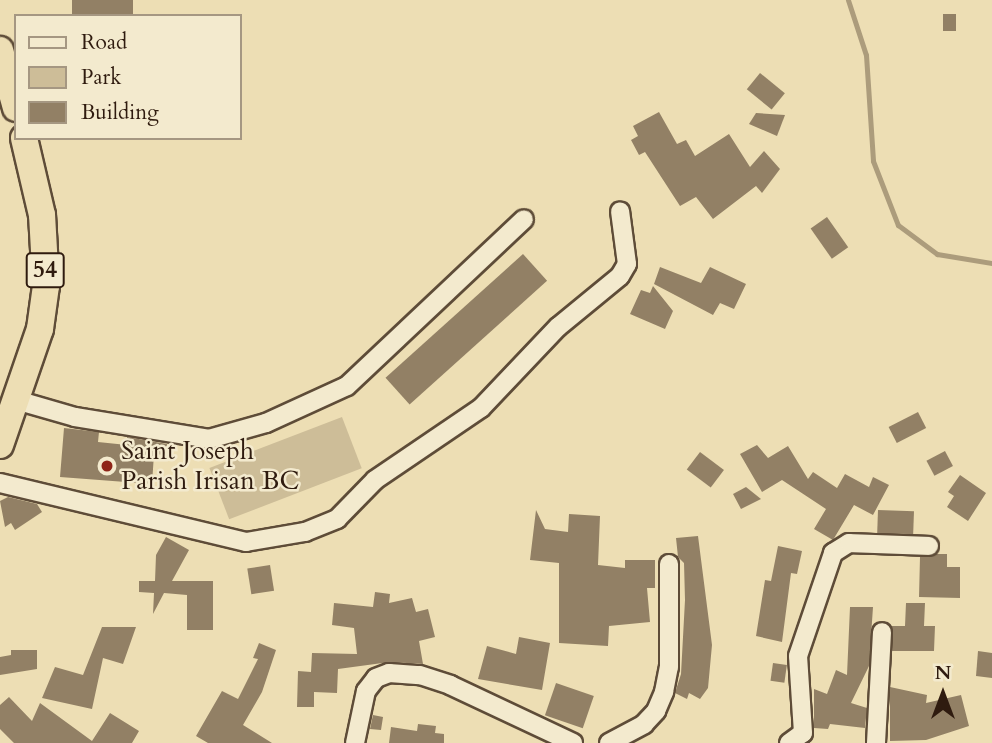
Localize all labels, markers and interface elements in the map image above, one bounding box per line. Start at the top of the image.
legend [14,14,242,140]
text: Road [81,28,127,57]
text: Park [81,63,121,92]
text: Building [81,98,159,127]
road number: 54 [24,249,66,290]
place label: Saint Joseph Parish Irisan BC [121,435,299,496]
marker: Saint Joseph Parish Irisan BC [99,458,115,474]
north arrow [908,659,978,729]
text: N [935,660,951,686]

